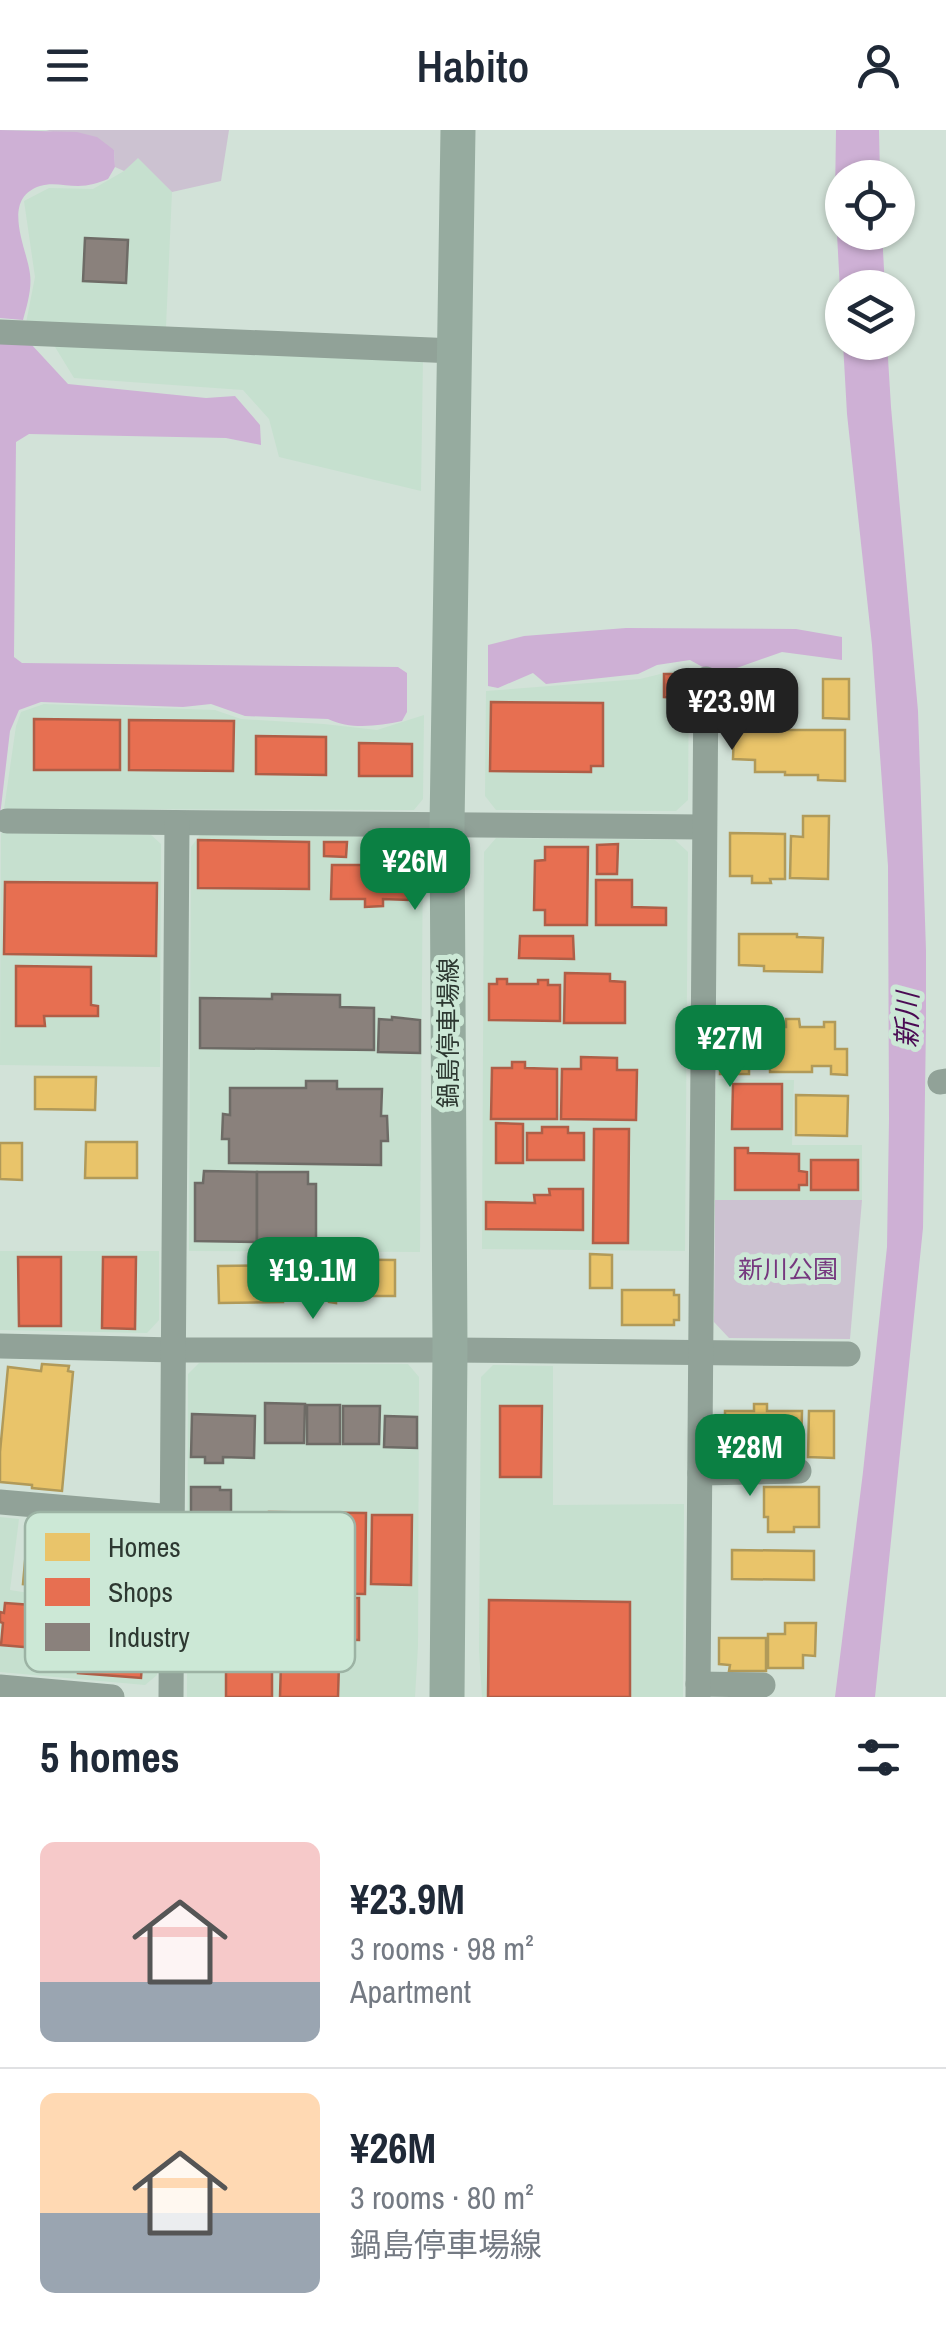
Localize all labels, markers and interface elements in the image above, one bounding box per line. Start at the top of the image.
text: Habito [417,35,529,96]
icon: menu [40,38,95,93]
icon: person [851,38,906,93]
map controls [825,160,915,360]
button: locate [825,160,915,250]
button: layers [825,270,915,360]
pin: ¥23.9M [651,668,813,753]
text: ¥23.9M [688,679,776,722]
pin: ¥26M [356,828,474,913]
text: ¥26M [382,839,448,882]
street label: 鍋島停車場線 [431,958,465,1108]
water label: 新川 [888,989,927,1048]
pin: ¥27M [671,1005,789,1090]
text: ¥27M [697,1016,763,1059]
pin: ¥19.1M [232,1237,394,1322]
text: ¥19.1M [269,1248,357,1291]
park label: 新川公園 [738,1252,838,1286]
pin: ¥28M [691,1414,809,1499]
text: ¥28M [717,1425,783,1468]
legend [25,1512,355,1672]
text: Homes [108,1528,181,1566]
text: Shops [108,1573,173,1611]
text: Industry [108,1618,190,1656]
text: 5 homes [40,1729,180,1785]
icon: filters [851,1730,906,1785]
text: ¥23.9M [350,1871,465,1927]
icon: home [120,1882,240,2002]
text: 3 rooms · 98 m² [350,1927,534,1970]
text: Apartment [350,1970,471,2013]
text: ¥26M [350,2120,436,2176]
icon: home [120,2133,240,2253]
text: 3 rooms · 80 m² [350,2176,534,2219]
text: 鍋島停車場線 [350,2223,542,2266]

